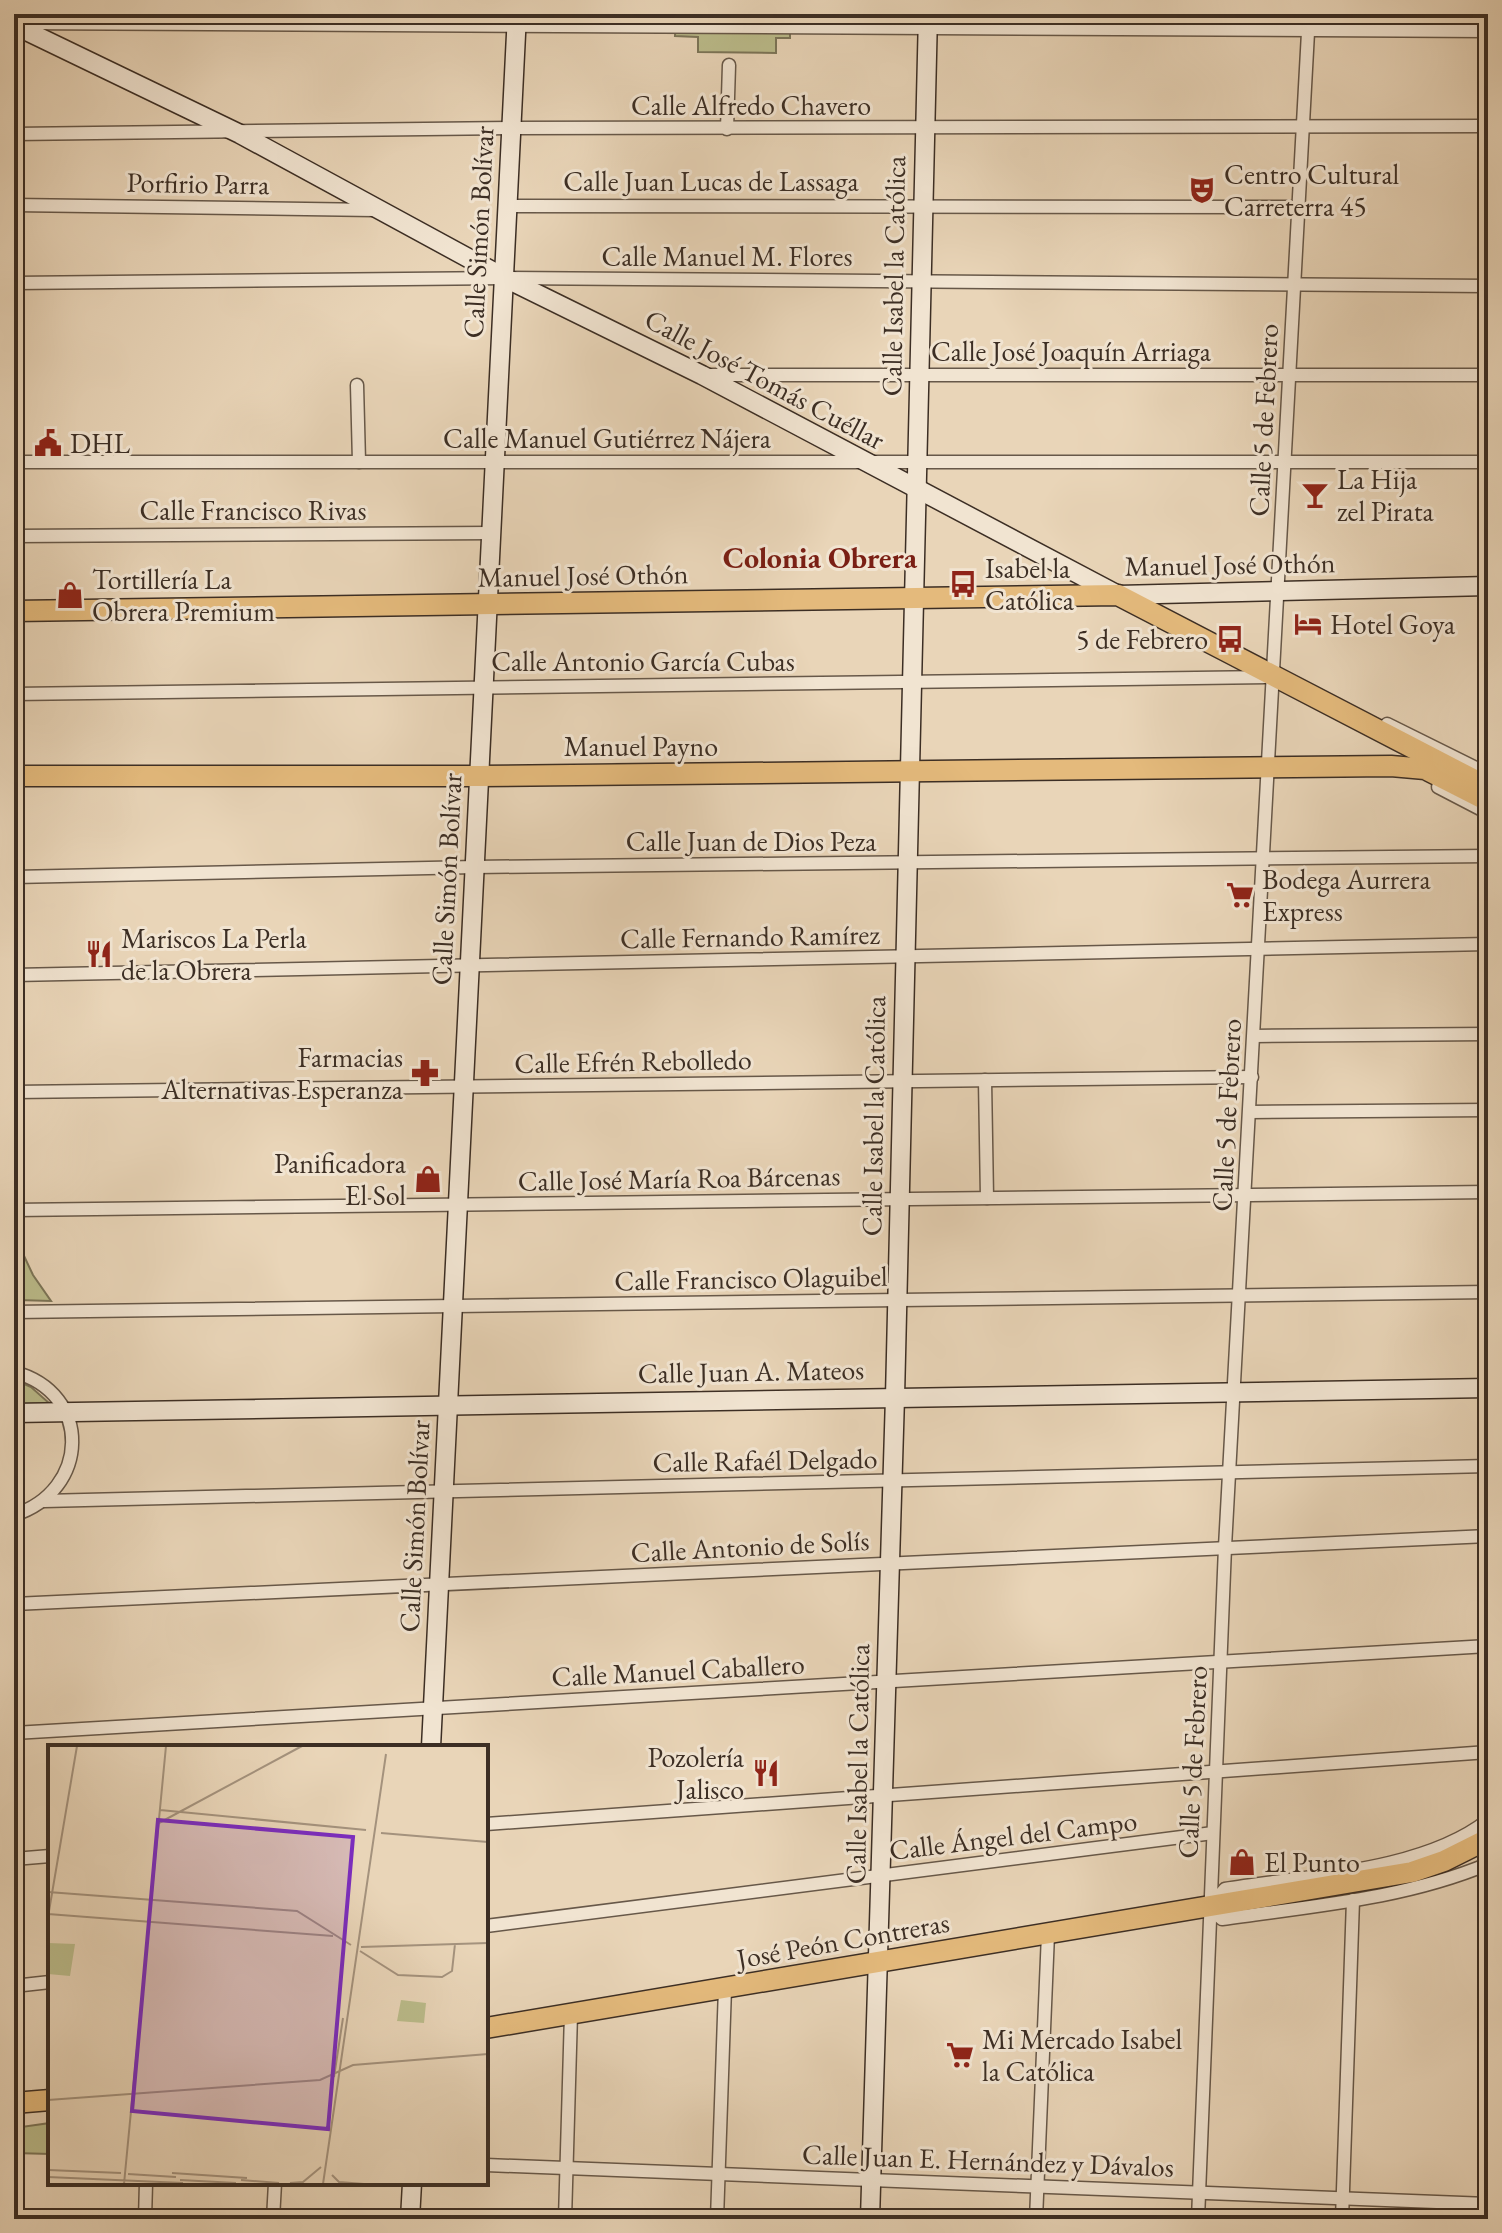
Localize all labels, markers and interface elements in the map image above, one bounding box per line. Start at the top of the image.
street label: Calle Alfredo Chavero [631,87,871,123]
street label: Calle Simón Bolívar [454,124,502,339]
street label: Calle Isabel la Católica [873,154,913,397]
place label: Centro Cultural Carreterra 45 [1224,156,1400,224]
street label: Calle Juan Lucas de Lassaga [563,163,860,199]
street label: Porfirio Parra [126,164,270,202]
theatre icon: Centro Cultural Carreterra 45 [1187,175,1217,205]
street label: Calle Manuel M. Flores [601,238,853,274]
street label: Calle José Tomás Cuéllar [639,300,892,458]
street label: Calle 5 de Febrero [1240,323,1286,517]
street label: Calle José Joaquín Arriaga [931,333,1212,369]
street label: Calle Manuel Gutiérrez Nájera [443,420,772,456]
place label: DHL [70,425,131,461]
public building icon: DHL [33,428,63,458]
place label: La Hija zel Pirata [1337,461,1434,529]
bar icon: La Hija zel Pirata [1300,480,1330,510]
street label: Calle Francisco Rivas [139,492,367,528]
district label: Colonia Obrera [723,538,918,577]
street label: Manuel José Othón [1124,544,1336,584]
place label: Isabel la Católica [985,550,1075,618]
street label: Manuel José Othón [477,555,689,595]
place label: Tortillería La Obrera Premium [92,561,275,629]
bus stop icon: Isabel la Católica [948,569,978,599]
shop icon: Tortillería La Obrera Premium [55,580,85,610]
place label: Hotel Goya [1330,606,1456,642]
hotel icon: Hotel Goya [1293,609,1323,639]
place label: 5 de Febrero [1076,621,1208,657]
bus stop icon: 5 de Febrero [1215,624,1245,654]
street label: Calle Antonio García Cubas [491,643,795,679]
street label: Manuel Payno [564,728,718,764]
street label: Calle Simón Bolívar [422,771,470,986]
street label: Calle Juan de Dios Peza [626,823,877,859]
place label: Bodega Aurrera Express [1262,861,1431,929]
supermarket icon: Bodega Aurrera Express [1225,880,1255,910]
street label: Calle Fernando Ramírez [620,916,881,956]
place label: Mariscos La Perla de la Obrera [121,920,308,988]
restaurant icon: Mariscos La Perla de la Obrera [84,939,114,969]
street label: Calle Isabel la Católica [853,994,893,1237]
street label: Calle 5 de Febrero [1203,1018,1249,1212]
place label: Farmacias Alternativas Esperanza [160,1039,404,1107]
street label: Calle Efrén Rebolledo [514,1041,752,1081]
pharmacy icon: Farmacias Alternativas Esperanza [410,1058,440,1088]
place label: Panificadora El Sol [274,1145,407,1213]
street label: Calle José María Roa Bárcenas [517,1157,841,1199]
shop icon: Panificadora El Sol [413,1164,443,1194]
street label: Calle Francisco Olaguibel [614,1258,888,1298]
street label: Calle Juan A. Mateos [637,1351,865,1391]
street label: Calle Simón Bolívar [390,1418,438,1633]
street label: Calle Rafaél Delgado [652,1440,878,1480]
street label: Calle Antonio de Solís [630,1522,870,1570]
street label: Calle Isabel la Católica [837,1642,877,1885]
street label: Calle Manuel Caballero [551,1645,805,1695]
street label: Calle 5 de Febrero [1169,1665,1215,1859]
place label: Pozolería Jalisco [647,1739,745,1807]
inset map [48,1745,488,2185]
restaurant icon: Pozolería Jalisco [751,1758,781,1788]
street label: Calle Ángel del Campo [887,1802,1139,1868]
place label: El Punto [1264,1844,1360,1880]
shop icon: El Punto [1227,1847,1257,1877]
street label: José Peón Contreras [732,1904,952,1977]
place label: Mi Mercado Isabel la Católica [982,2021,1182,2089]
supermarket icon: Mi Mercado Isabel la Católica [945,2040,975,2070]
street label: Calle Juan E. Hernández y Dávalos [802,2136,1174,2184]

